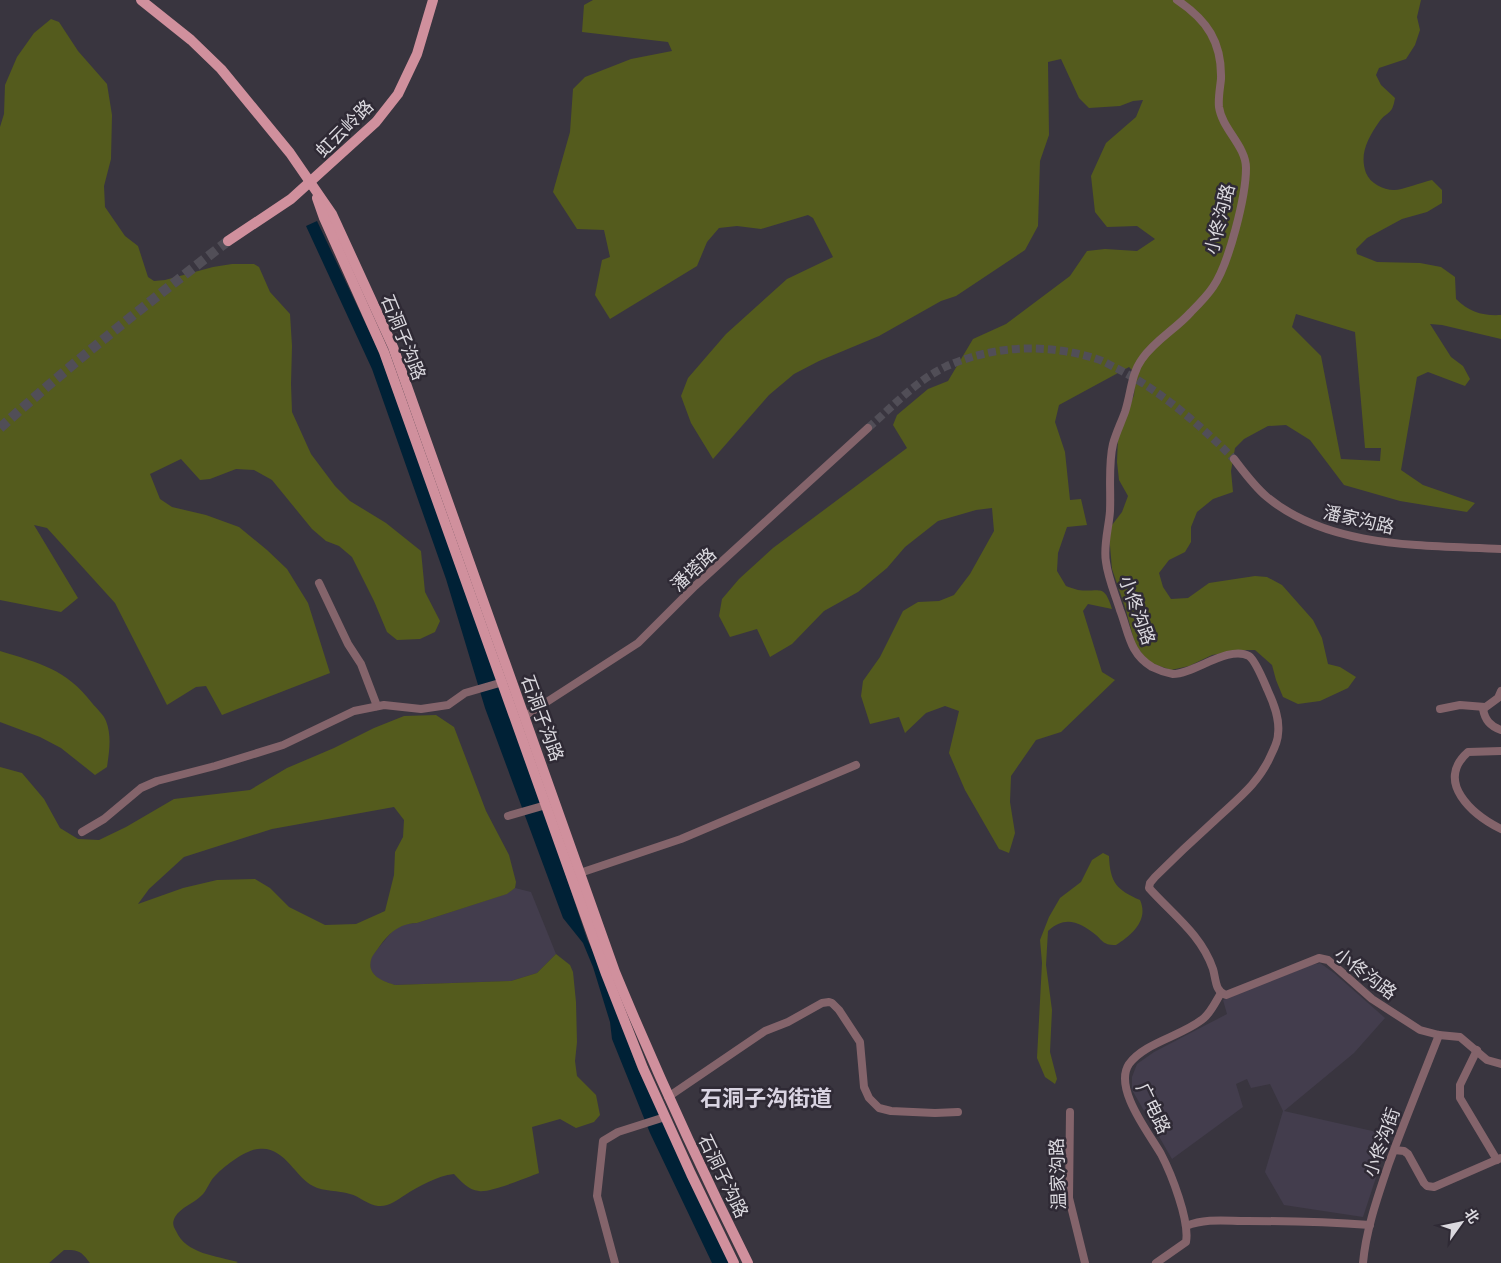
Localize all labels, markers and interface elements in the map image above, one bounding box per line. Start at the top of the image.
street label: 虹云岭路 [311,95,377,161]
street label: 小佟沟路 [1200,181,1238,257]
street label: 石洞子沟路 [377,291,431,383]
street label: 潘家沟路 [1321,500,1397,538]
street label: 潘塔路 [666,543,720,595]
street label: 小佟沟路 [1115,572,1161,648]
street label: 石洞子沟路 [517,672,569,764]
street label: 小佟沟路 [1331,943,1401,1003]
street label: 广电路 [1132,1079,1176,1137]
district label: 石洞子沟街道 [700,1084,832,1110]
street label: 小佟沟街 [1358,1104,1404,1180]
street label: 石洞子沟路 [694,1131,754,1221]
street label: 温家沟路 [1045,1138,1069,1210]
north arrow [1436,1198,1486,1248]
text: 北 [1461,1205,1483,1226]

